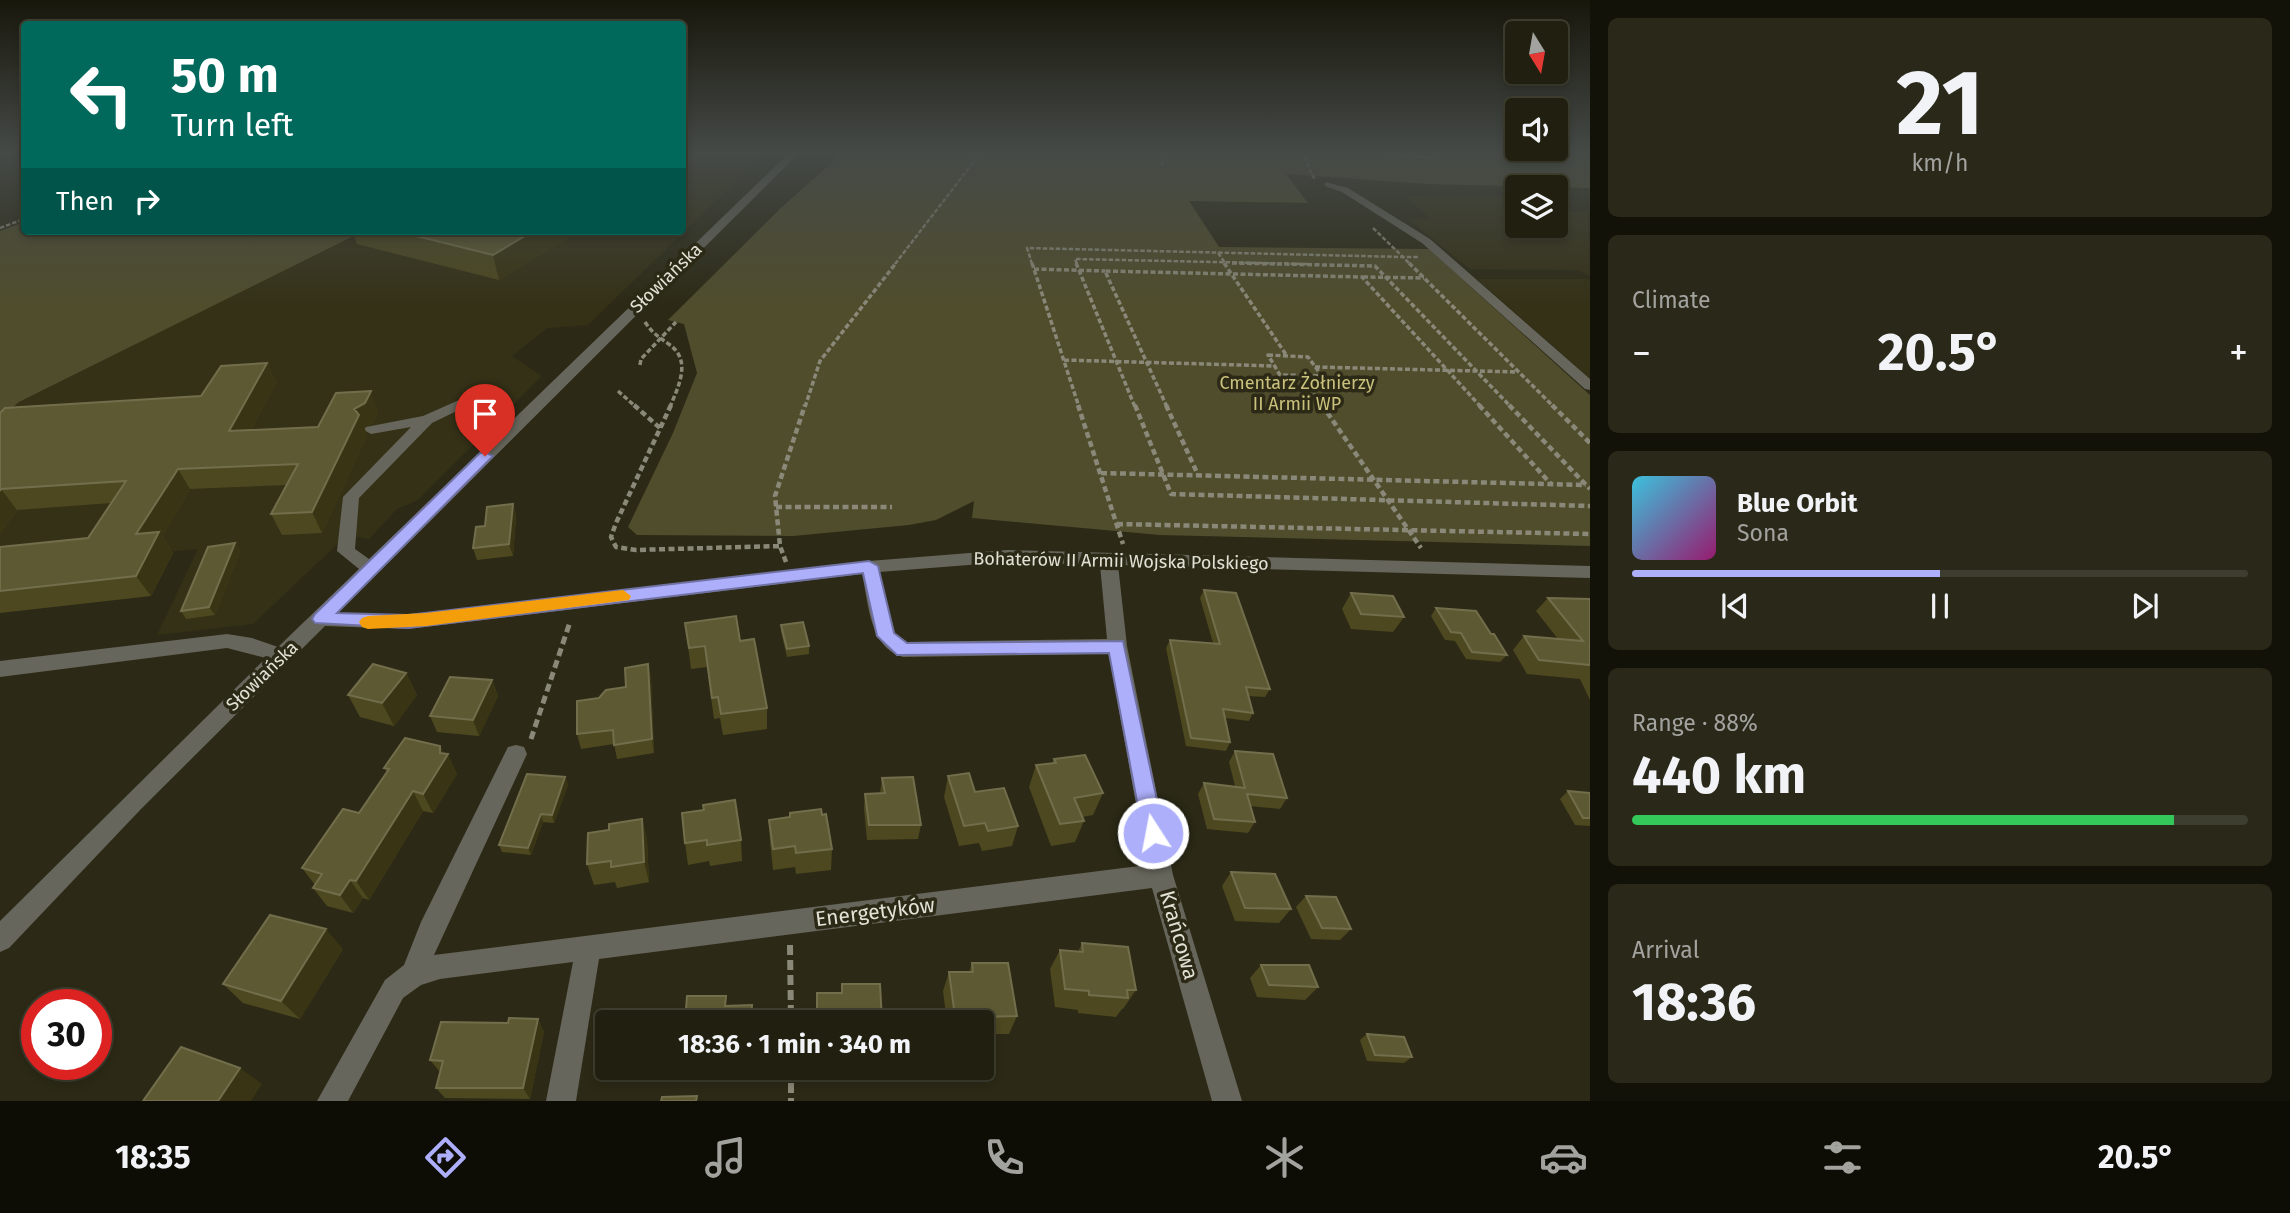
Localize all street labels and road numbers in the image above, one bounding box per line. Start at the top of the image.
street label: Słowiańska [626,238,706,318]
street label: Bohaterów II Armii Wojska Polskiego [973,547,1269,575]
street label: Słowiańska [222,636,302,716]
street label: Krańcowa [1154,887,1204,983]
street label: Energetyków [814,892,936,932]

